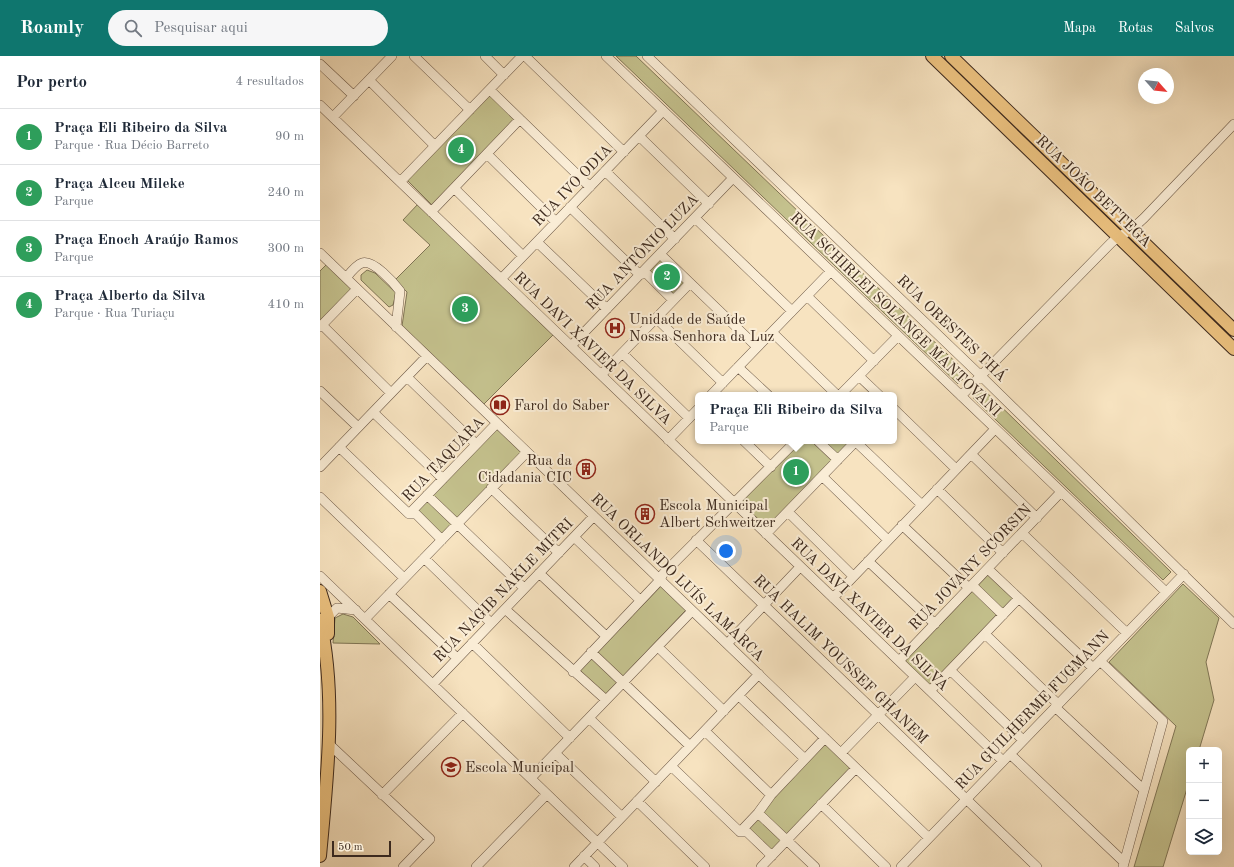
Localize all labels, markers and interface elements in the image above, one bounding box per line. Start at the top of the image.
search box [108,10,388,46]
icon: search [122,17,144,39]
text: Roamly [20,19,84,38]
text: Pesquisar aqui [154,21,248,36]
text: Mapa [1063,21,1096,35]
text: Rotas [1118,21,1153,35]
text: Salvos [1175,21,1214,35]
north arrow [1138,68,1174,104]
text: Por perto [16,74,87,91]
text: 4 resultados [236,75,304,88]
text: Praça Eli Ribeiro da Silva [54,121,227,136]
text: 1 [25,130,33,143]
text: 90 m [275,130,304,143]
street label: RUA JOÃO BETTEGA [1033,131,1156,251]
pin: 4 [448,135,474,165]
text: Parque · Rua Décio Barreto [54,139,209,152]
street label: RUA IVO ODIA [531,142,616,230]
text: Praça Alceu Mileke [54,177,185,192]
text: 2 [25,186,33,199]
text: 240 m [267,186,304,199]
street label: RUA ANTÔNIO LUZA [582,190,703,314]
text: Parque [54,195,93,208]
street label: RUA SCHIRLEI SOLANGE MANTOVANI [787,210,1003,420]
text: Praça Enoch Araújo Ramos [54,233,238,248]
text: 3 [25,242,33,255]
text: 300 m [267,242,304,255]
text: Parque [54,251,93,264]
pin: 2 [654,262,680,292]
street label: RUA DAVI XAVIER DA SILVA [510,270,674,429]
street label: RUA ORESTES THÁ [893,271,1011,385]
text: Praça Alberto da Silva [54,289,205,304]
pin: 3 [452,294,478,324]
text: 4 [25,298,33,311]
text: 410 m [267,298,304,311]
text: Parque · Rua Turiaçu [54,307,175,320]
place label: Unidade de Saúde Nossa Senhora da Luz [629,313,774,345]
hospital icon: Unidade de Saúde Nossa Senhora da Luz [604,317,626,339]
popup [695,392,897,444]
library icon: Farol do Saber [489,394,511,416]
place label: Farol do Saber [514,399,609,414]
text: Praça Eli Ribeiro da Silva [709,403,883,418]
street label: RUA TAQUARA [400,415,488,505]
text: Parque [709,421,749,434]
place label: Rua da Cidadania CIC [478,454,573,486]
pin: 1 [783,457,809,487]
building icon: Rua da Cidadania CIC [575,458,597,480]
street label: RUA ORLANDO LUÍS LAMARCA [588,489,769,665]
place label: Escola Municipal Albert Schweitzer [659,499,775,531]
street label: RUA JOVANY SCORSIN [907,502,1035,634]
building icon: Escola Municipal Albert Schweitzer [634,503,656,525]
street label: RUA NAGIB NAKLE MITRI [431,516,577,666]
street label: RUA DAVI XAVIER DA SILVA [787,536,951,695]
your location [716,541,736,561]
street label: RUA HALIM YOUSSEF GHANEM [750,573,930,747]
street label: RUA GUILHERME FUGMANN [953,629,1113,793]
map controls [1186,747,1222,855]
button: + [1186,747,1222,783]
school or university icon: Escola Municipal [440,756,462,778]
place label: Escola Municipal [465,761,574,776]
button: − [1186,783,1222,819]
button: layers [1186,819,1222,855]
scale bar [332,839,391,858]
text: 50 m [338,842,363,853]

